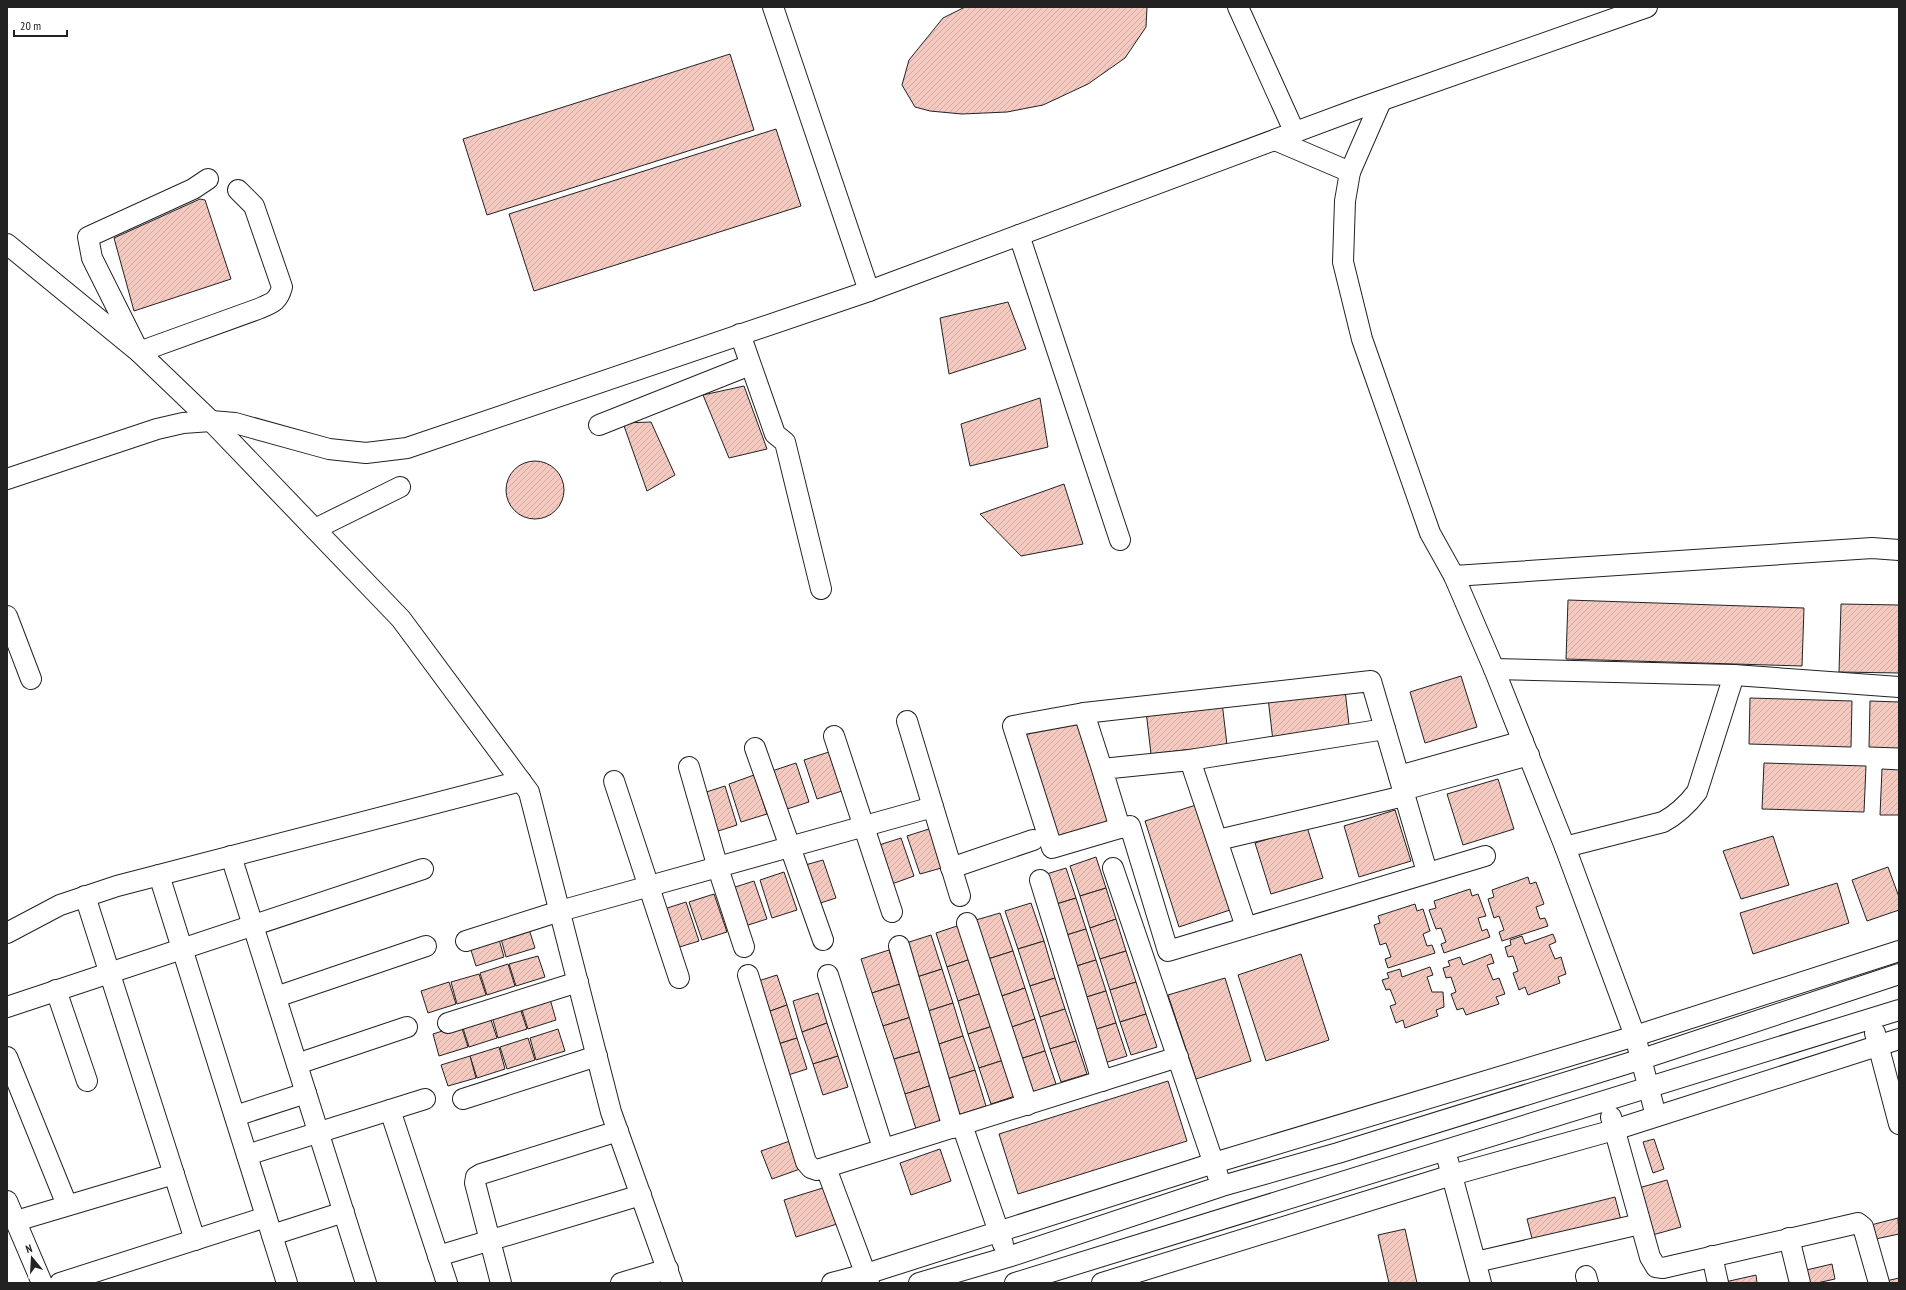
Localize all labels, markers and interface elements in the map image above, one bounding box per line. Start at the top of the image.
scale bar [14,12,67,38]
text: 20 m [20,18,41,33]
north arrow [12,1238,52,1278]
text: N [24,1241,34,1256]

